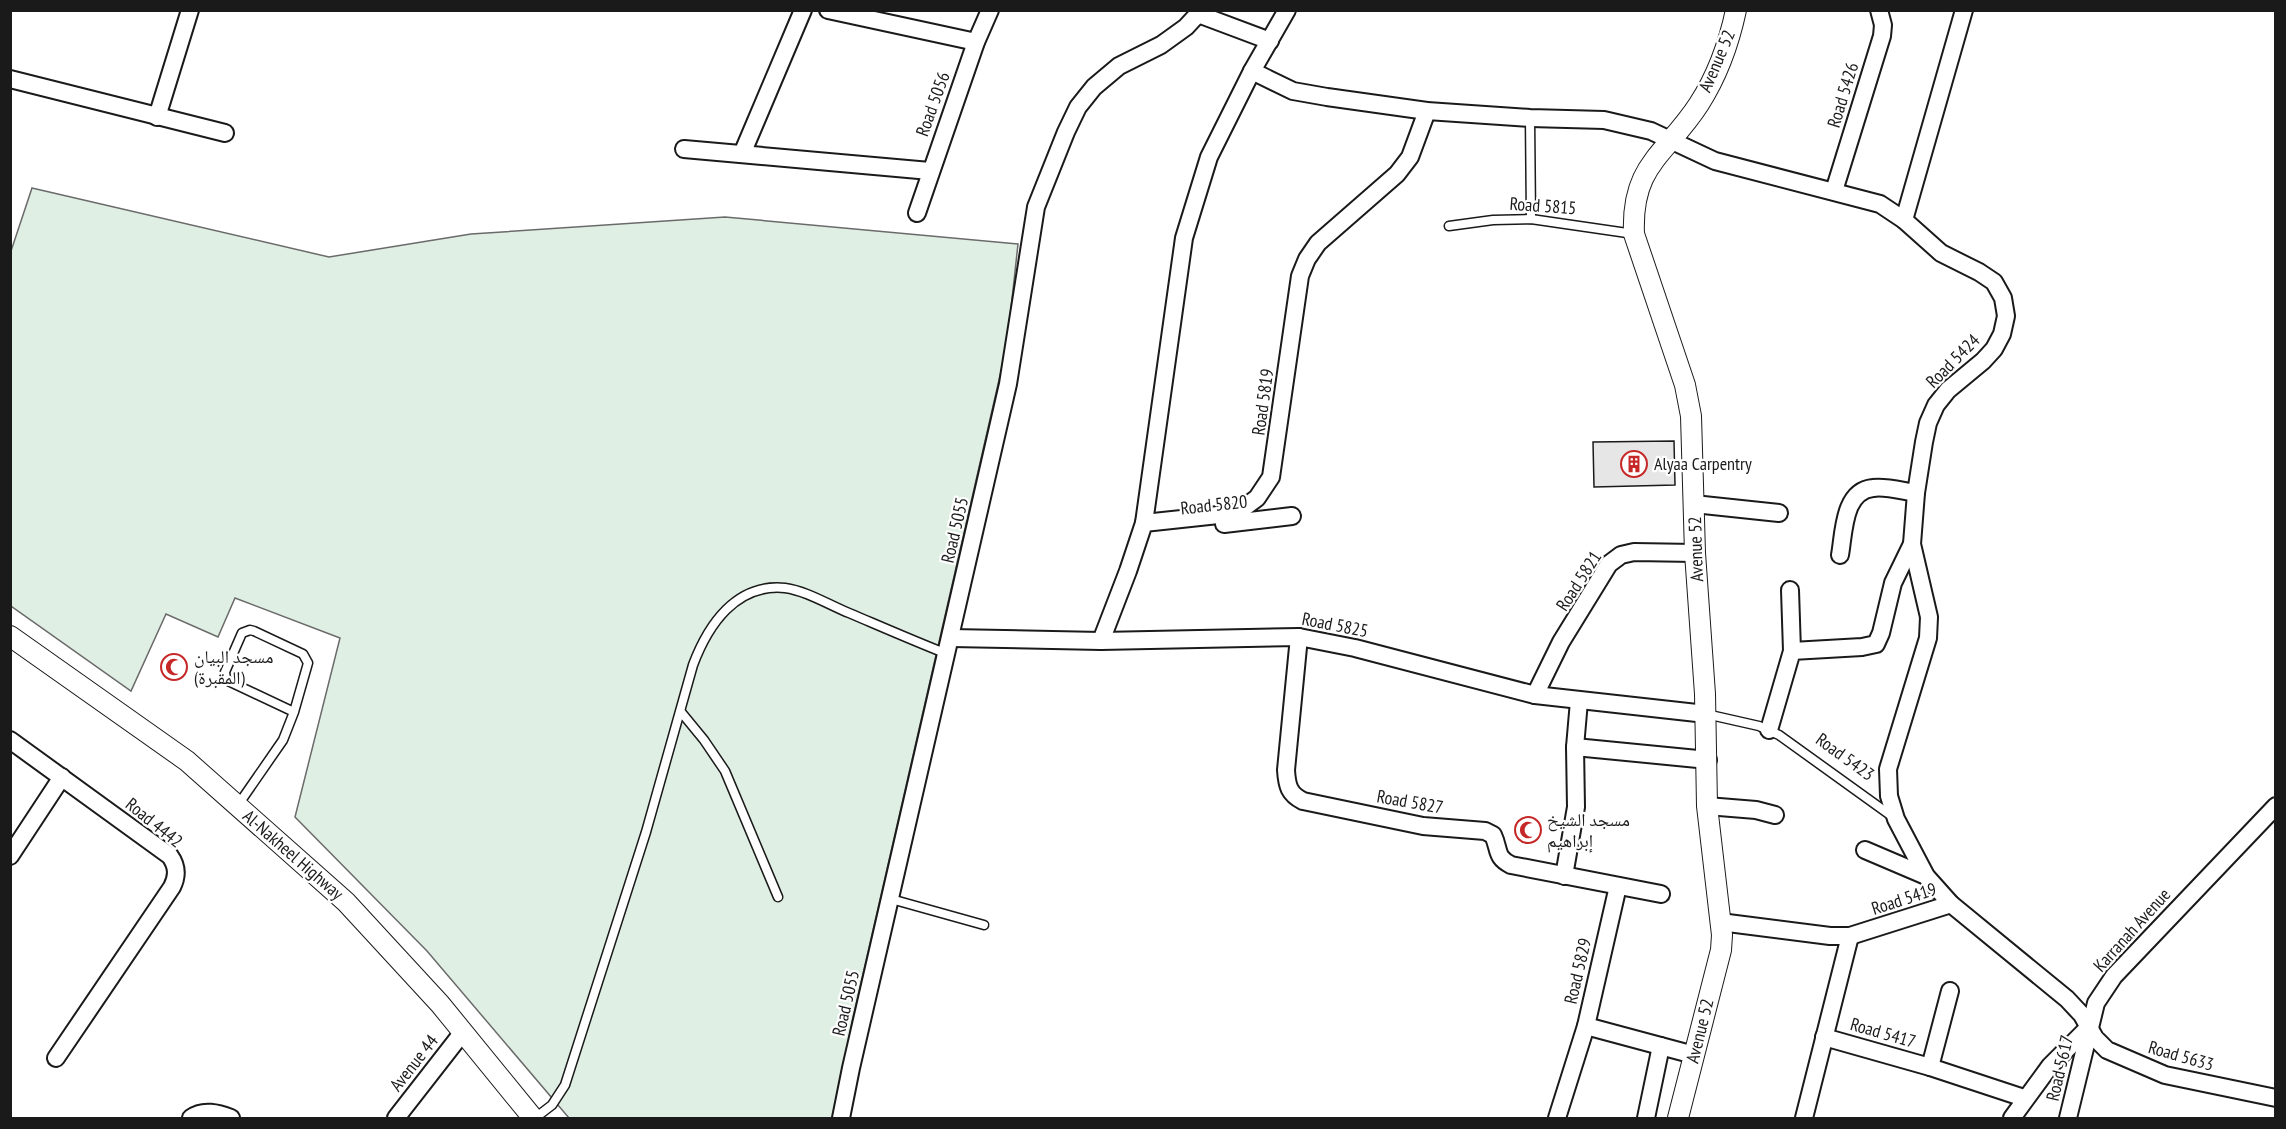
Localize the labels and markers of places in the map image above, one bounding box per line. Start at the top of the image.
building icon: Alyaa Carpentry [1619,449,1649,479]
place label: Alyaa Carpentry [1654,452,1752,475]
place label: مسجد البيان (المقبرة) [194,645,273,689]
mosque icon: مسجد البيان (المقبرة) [159,652,189,682]
place label: مسجد الشيخ إبراهيم [1547,808,1630,853]
mosque icon: مسجد الشيخ إبراهيم [1513,815,1543,845]

